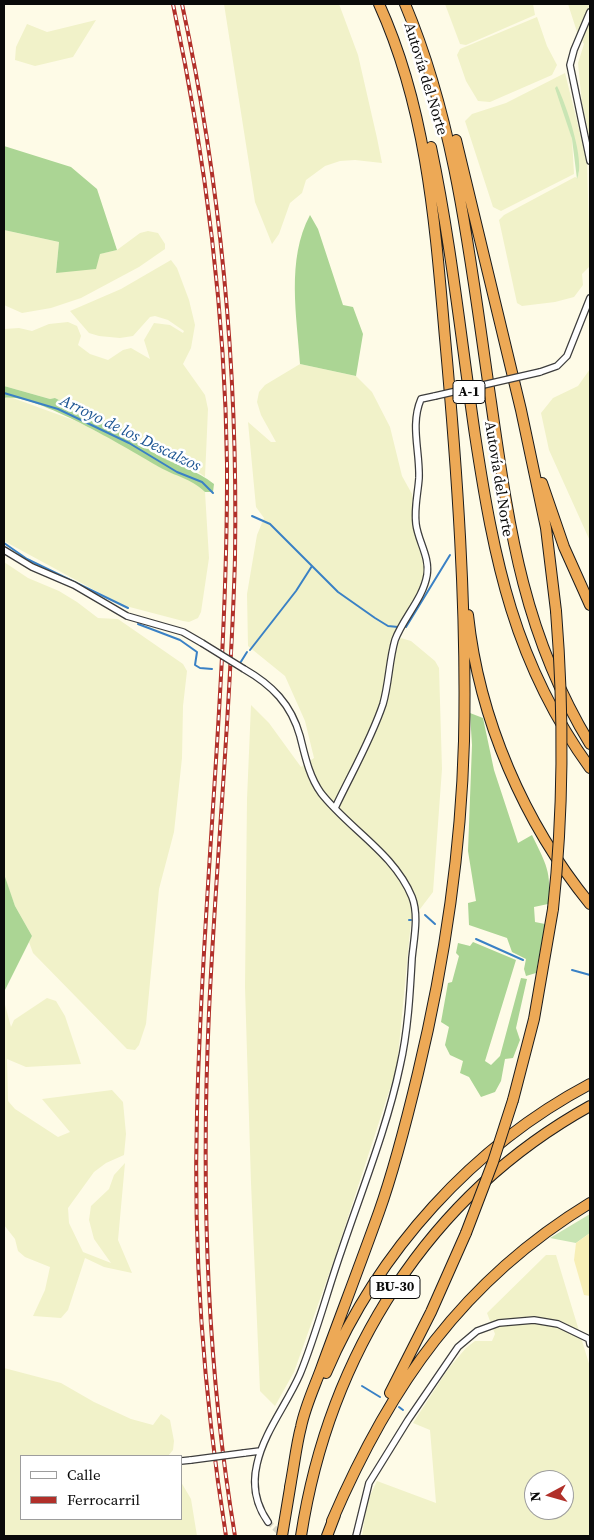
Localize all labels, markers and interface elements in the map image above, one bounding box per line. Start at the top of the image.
street label: Autovía del Norte [399,20,451,138]
road number: A-1 [453,381,485,404]
water label: Arroyo de los Descalzos [57,392,203,476]
street label: Autovía del Norte [480,420,516,538]
road number: BU-30 [370,1275,420,1298]
legend [20,1455,182,1520]
text: Calle [67,1464,101,1485]
north arrow [524,1470,574,1520]
text: Ferrocarril [67,1489,140,1510]
text: N [525,1490,546,1503]

